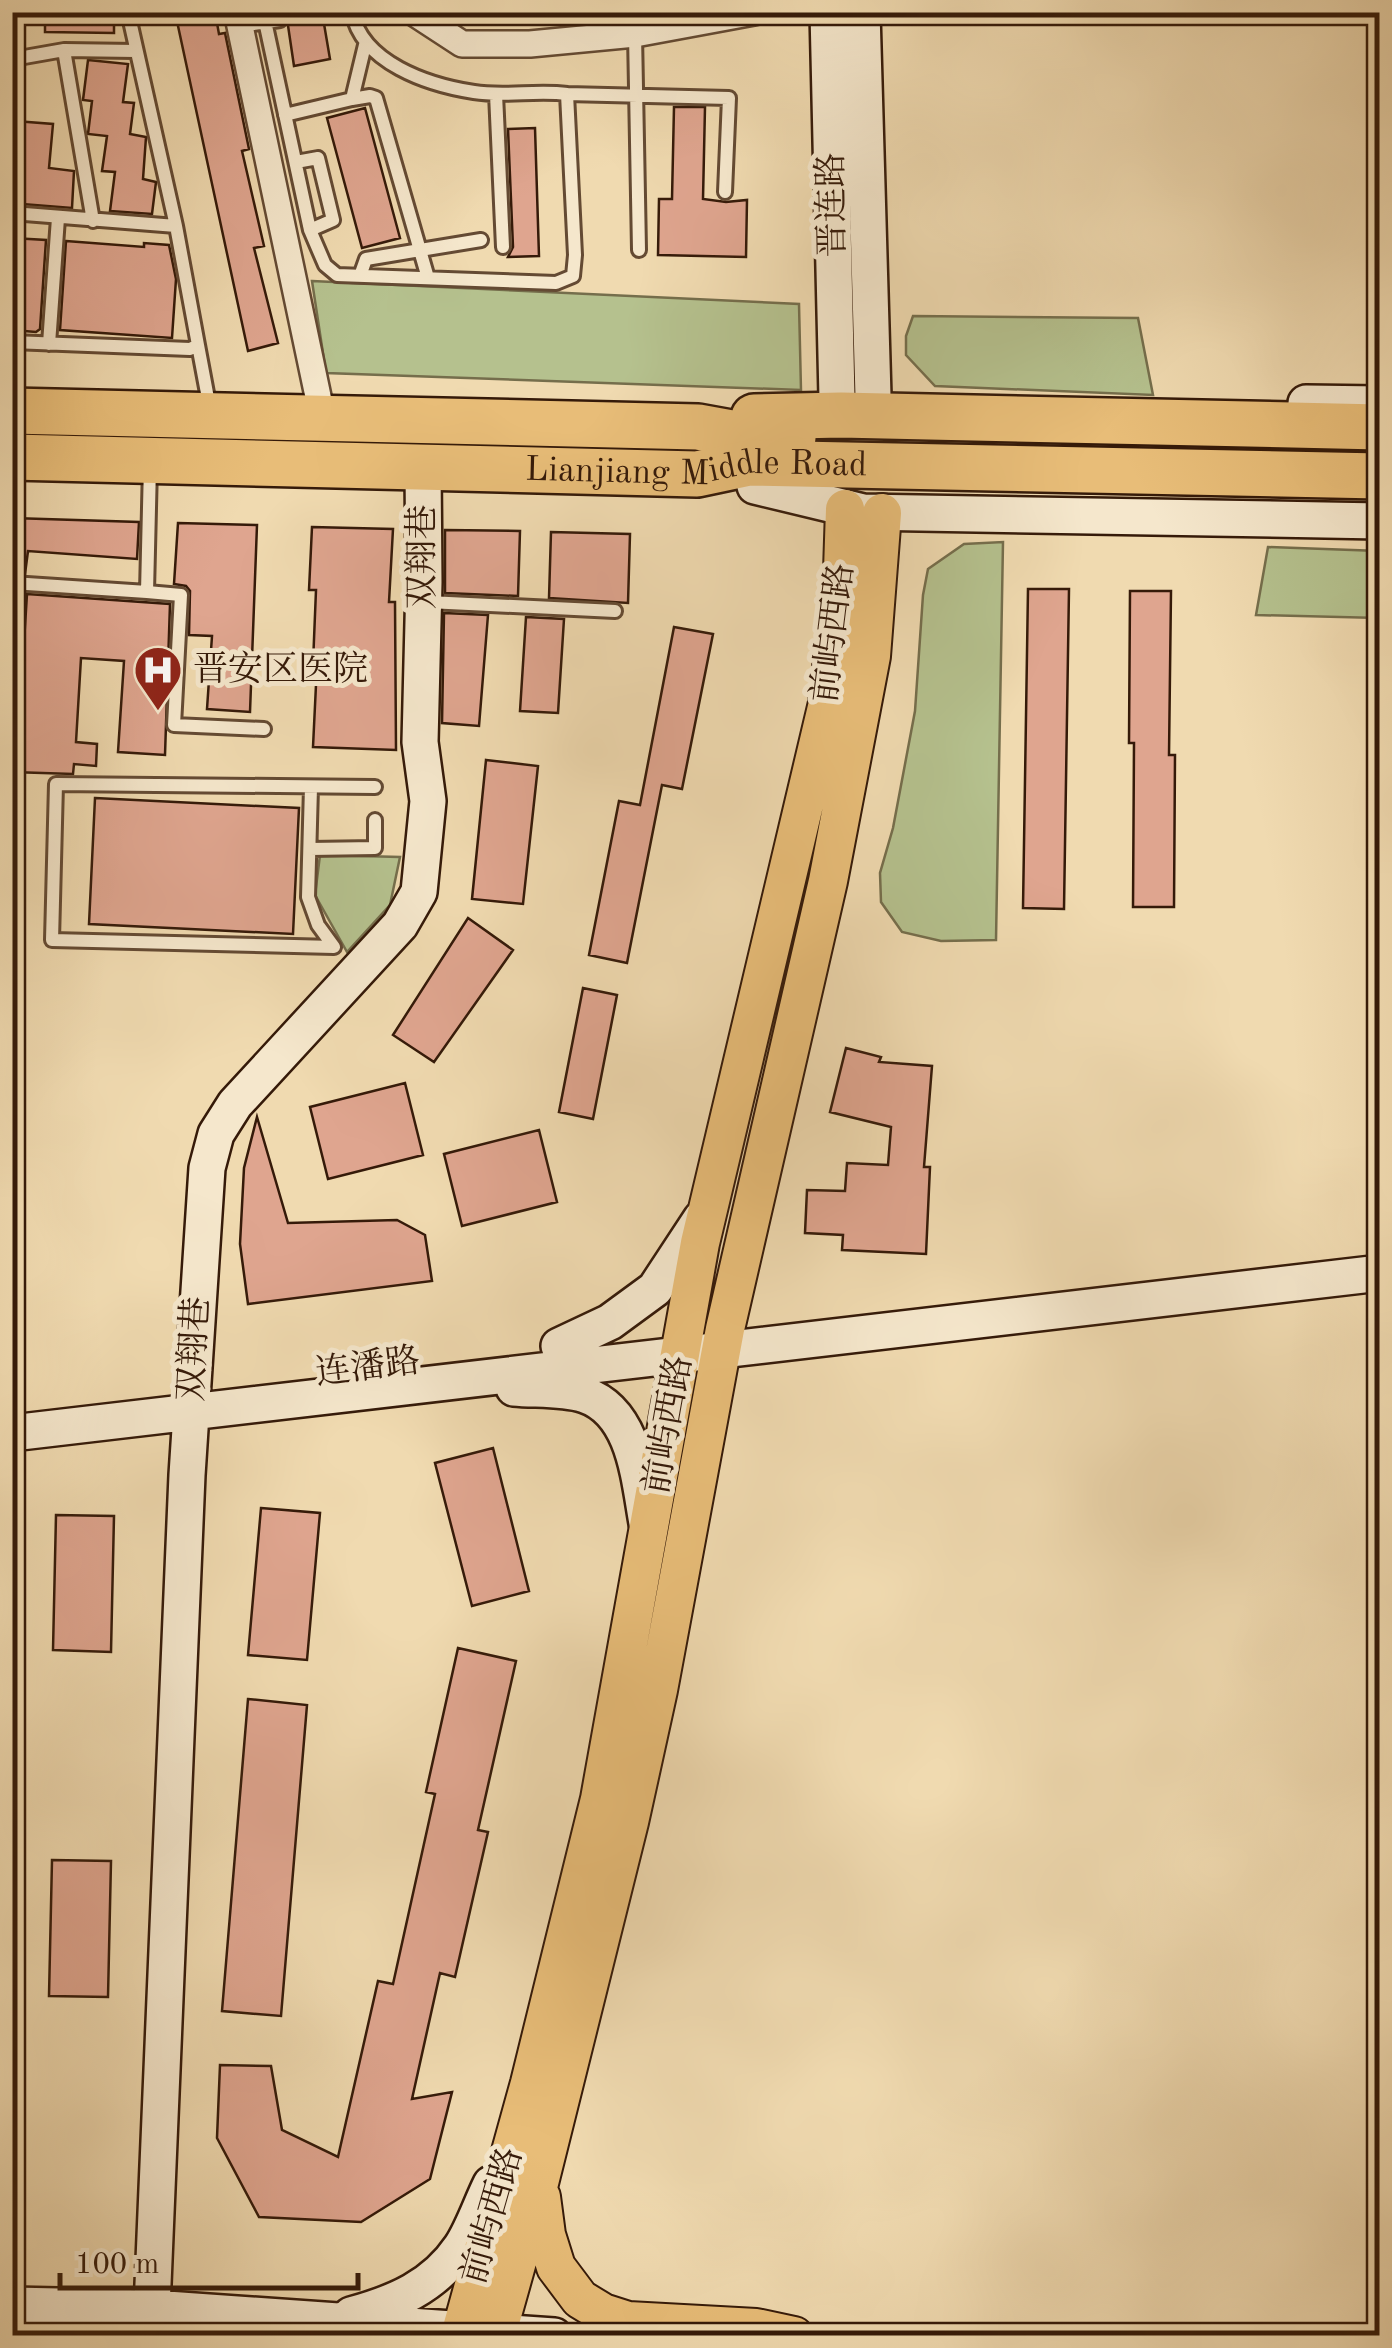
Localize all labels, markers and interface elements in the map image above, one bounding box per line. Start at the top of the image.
street label: 晋连路 [812,152,851,258]
street label: Lianjiang Middle Road [525,445,868,492]
street label: 双翔巷 [403,504,441,610]
street label: 前屿西路 [805,561,860,705]
hospital icon: 晋安区医院 [132,644,184,712]
place label: 晋安区医院 [193,650,368,688]
street label: 双翔巷 [172,1295,215,1402]
street label: 连潘路 [313,1341,422,1392]
street label: 前屿西路 [637,1352,698,1497]
street label: 前屿西路 [454,2143,529,2288]
scale bar [60,2228,358,2290]
text: 100 m [75,2250,159,2280]

